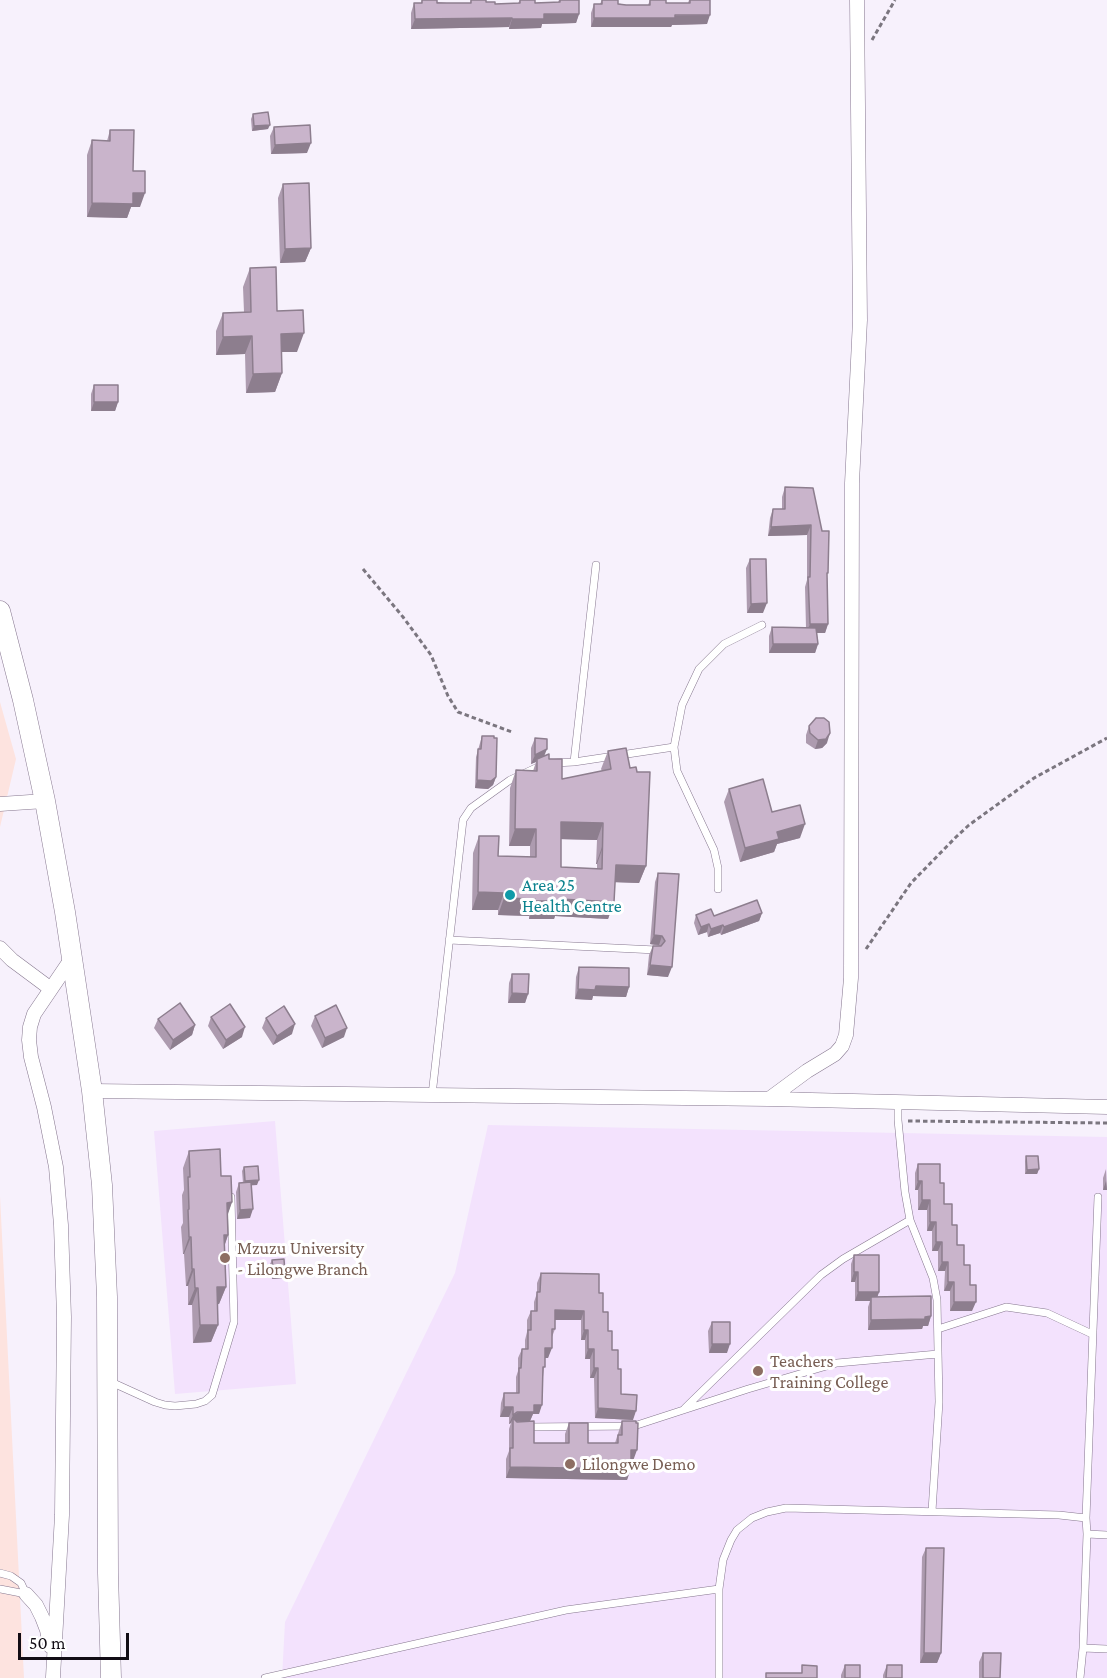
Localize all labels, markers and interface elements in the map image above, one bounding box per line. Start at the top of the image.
place label: Area 25 Health Centre [522,874,622,916]
marker: Area 25 Health Centre [503,888,517,902]
place label: Mzuzu University - Lilongwe Branch [237,1237,368,1280]
marker: Mzuzu University - Lilongwe Branch [218,1251,232,1265]
place label: Teachers Training College [770,1350,888,1392]
marker: Teachers Training College [751,1364,765,1378]
place label: Lilongwe Demo [582,1453,695,1475]
marker: Lilongwe Demo [563,1457,577,1471]
scale bar [21,1621,132,1659]
text: 50 m [29,1633,66,1653]

